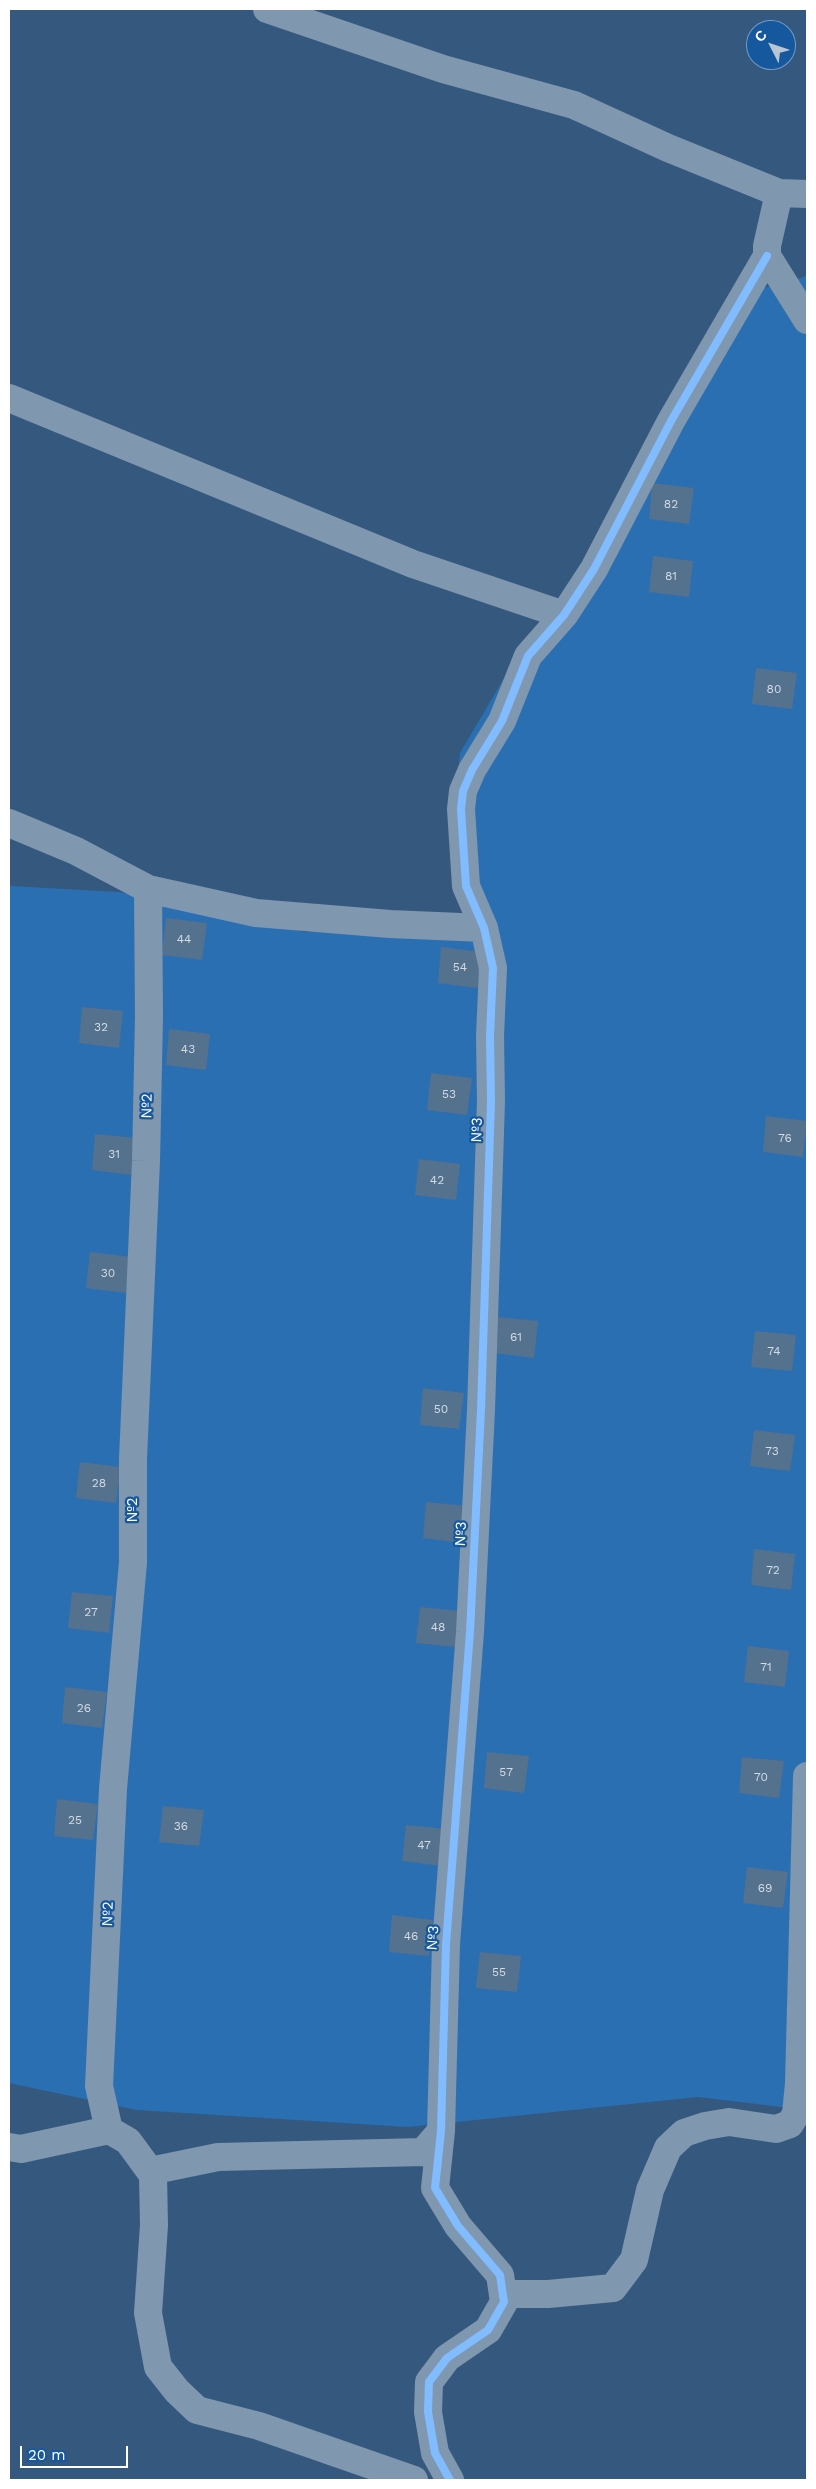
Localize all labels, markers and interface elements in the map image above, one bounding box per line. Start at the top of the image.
north arrow [746,20,796,70]
text: С [751,27,770,45]
house number: 82 [664,497,678,511]
house number: 81 [665,569,677,583]
house number: 80 [767,682,781,696]
house number: 44 [177,932,191,946]
house number: 54 [453,960,467,974]
house number: 32 [94,1020,108,1034]
house number: 43 [181,1042,195,1056]
house number: 53 [442,1087,456,1101]
street label: №2 [138,1093,156,1119]
street label: №3 [468,1117,486,1143]
house number: 76 [778,1131,792,1145]
house number: 31 [108,1147,120,1161]
house number: 42 [430,1173,444,1187]
house number: 30 [101,1266,115,1280]
house number: 61 [510,1330,522,1344]
house number: 74 [767,1344,781,1358]
house number: 50 [434,1402,448,1416]
house number: 73 [765,1444,779,1458]
house number: 28 [92,1476,106,1490]
street label: №2 [124,1497,142,1523]
street label: №3 [451,1521,471,1547]
house number: 72 [766,1563,780,1577]
house number: 27 [84,1605,98,1619]
house number: 48 [431,1620,445,1634]
house number: 71 [760,1660,772,1674]
house number: 26 [77,1701,91,1715]
house number: 57 [499,1765,513,1779]
house number: 70 [754,1770,768,1784]
house number: 25 [68,1813,82,1827]
house number: 36 [174,1819,188,1833]
house number: 47 [417,1838,431,1852]
house number: 69 [758,1881,772,1895]
street label: №2 [99,1901,117,1927]
street label: №3 [423,1925,443,1951]
house number: 46 [404,1929,418,1943]
house number: 55 [492,1965,506,1979]
scale bar [22,2436,130,2468]
text: 20 m [28,2446,66,2464]

